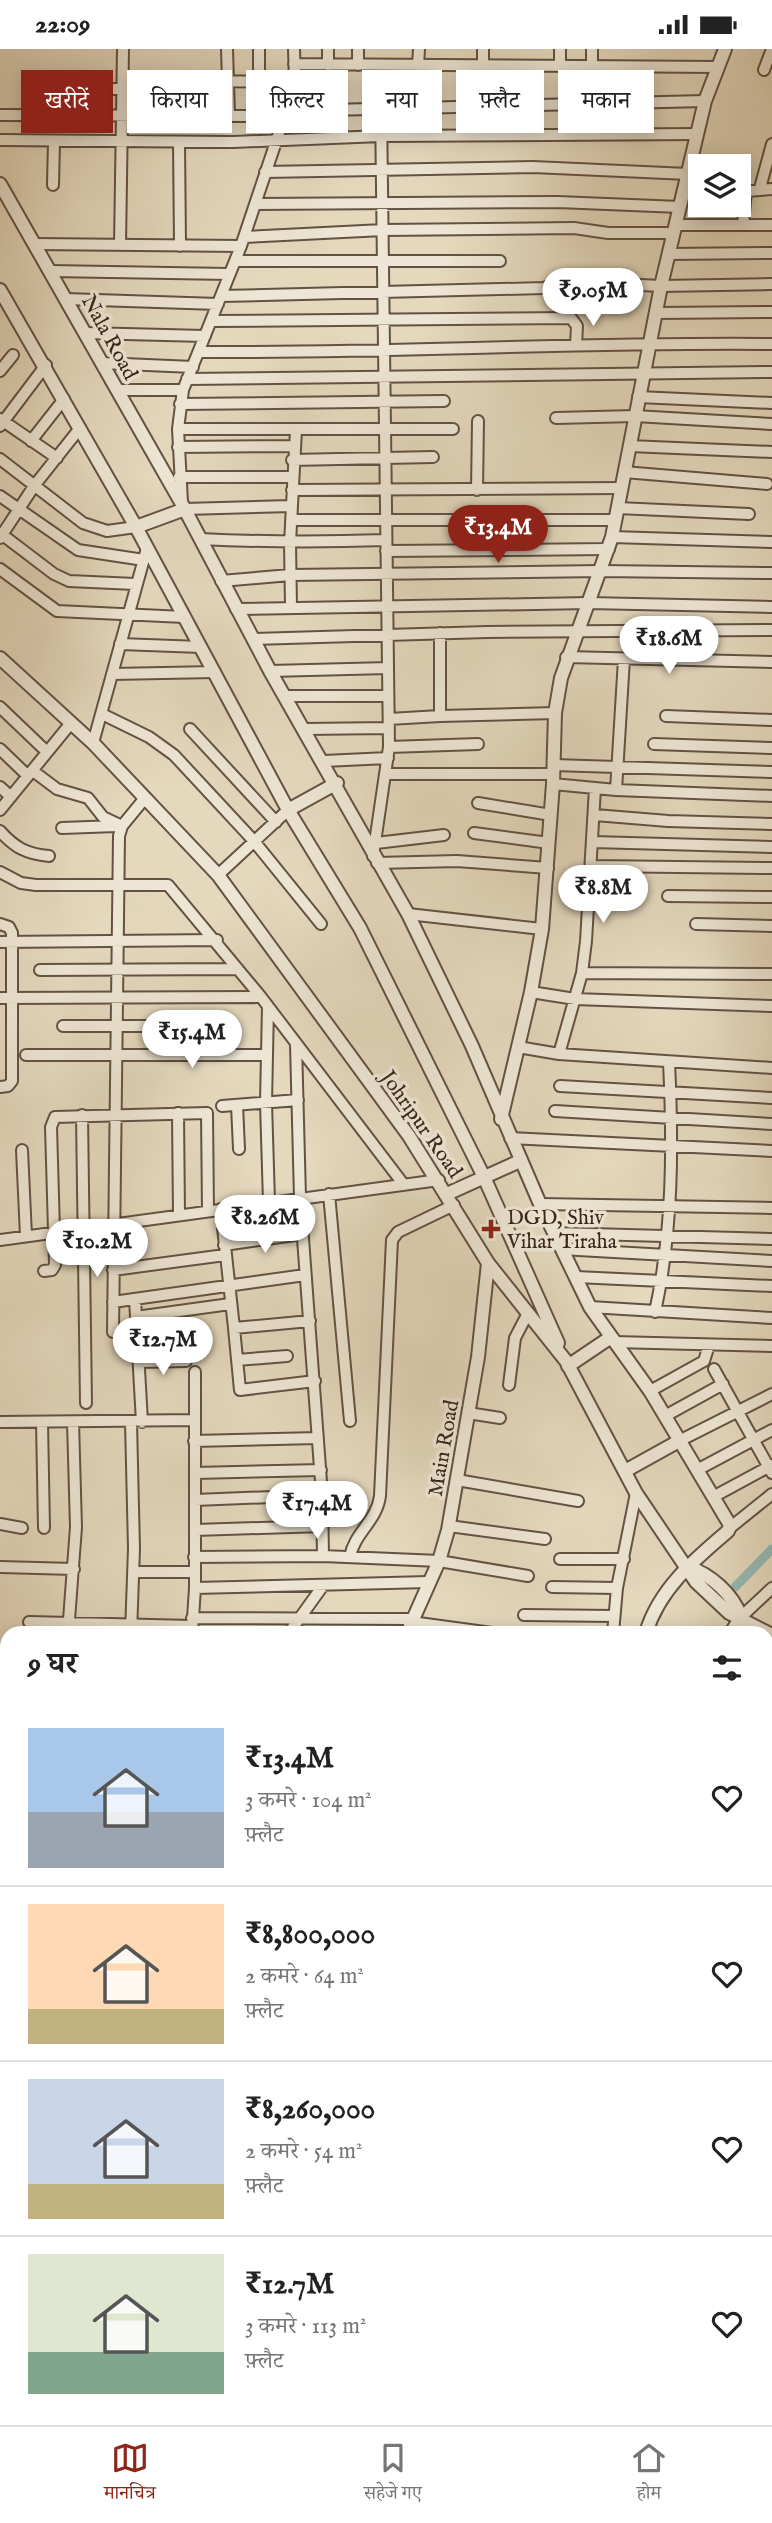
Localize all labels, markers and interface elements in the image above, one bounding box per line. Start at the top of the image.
text: 22:09 [35,8,90,41]
chip: खरीदें [21,70,113,133]
chip: किराया [127,70,232,133]
chip: फ़िल्टर [246,70,348,133]
chip: नया [362,70,442,133]
chip: फ़्लैट [456,70,544,133]
chip: मकान [558,70,654,133]
map controls [688,154,751,217]
button: layers [688,154,751,217]
pin: ₹9.05M [536,268,650,328]
text: ₹9.05M [558,276,628,305]
street label: Nala Road [74,290,144,386]
pin: ₹13.4M [441,505,555,565]
text: ₹13.4M [464,513,532,542]
pin: ₹18.6M [612,617,726,676]
text: ₹18.6M [636,624,702,653]
pin: ₹8.8M [554,865,652,925]
text: ₹8.8M [574,873,632,902]
pin: ₹15.4M [135,1011,249,1070]
text: ₹15.4M [158,1018,226,1047]
street label: Johripur Road [373,1064,468,1185]
pin: ₹8.26M [208,1195,322,1255]
text: ₹8.26M [230,1203,300,1232]
place label: DGD, Shiv Vihar Tiraha [506,1205,618,1256]
pin: ₹10.2M [40,1219,154,1279]
marker: DGD, Shiv Vihar Tiraha [481,1219,501,1239]
text: ₹10.2M [62,1227,132,1256]
pin: ₹12.7M [106,1317,220,1377]
text: ₹12.7M [129,1325,197,1354]
street label: Main Road [423,1397,466,1499]
pin: ₹17.4M [260,1481,374,1541]
text: ₹17.4M [282,1489,352,1518]
text: 9 घर [28,1646,77,1684]
icon: filters [708,1649,746,1687]
text: ₹13.4M [245,1740,334,1778]
icon: home [84,1756,168,1840]
icon: heart [708,1779,746,1817]
text: 3 कमरे · 104 m² [245,1786,372,1815]
text: फ़्लैट [245,1821,283,1850]
text: ₹8,800,000 [245,1916,375,1954]
icon: home [84,1932,168,2016]
icon: heart [708,1955,746,1993]
text: 2 कमरे · 64 m² [245,1962,364,1991]
text: फ़्लैट [245,1997,283,2026]
text: ₹8,260,000 [245,2091,375,2129]
icon: home [84,2107,168,2191]
icon: heart [708,2130,746,2168]
text: 2 कमरे · 54 m² [245,2137,362,2166]
text: फ़्लैट [245,2172,283,2201]
text: ₹12.7M [245,2266,334,2304]
icon: home [84,2282,168,2366]
icon: heart [708,2305,746,2343]
text: 3 कमरे · 113 m² [245,2312,366,2341]
text: फ़्लैट [245,2347,283,2376]
tab: मानचित्र [104,2439,156,2511]
tab: सहेजे गए [364,2439,422,2511]
tab: होम [630,2439,668,2511]

